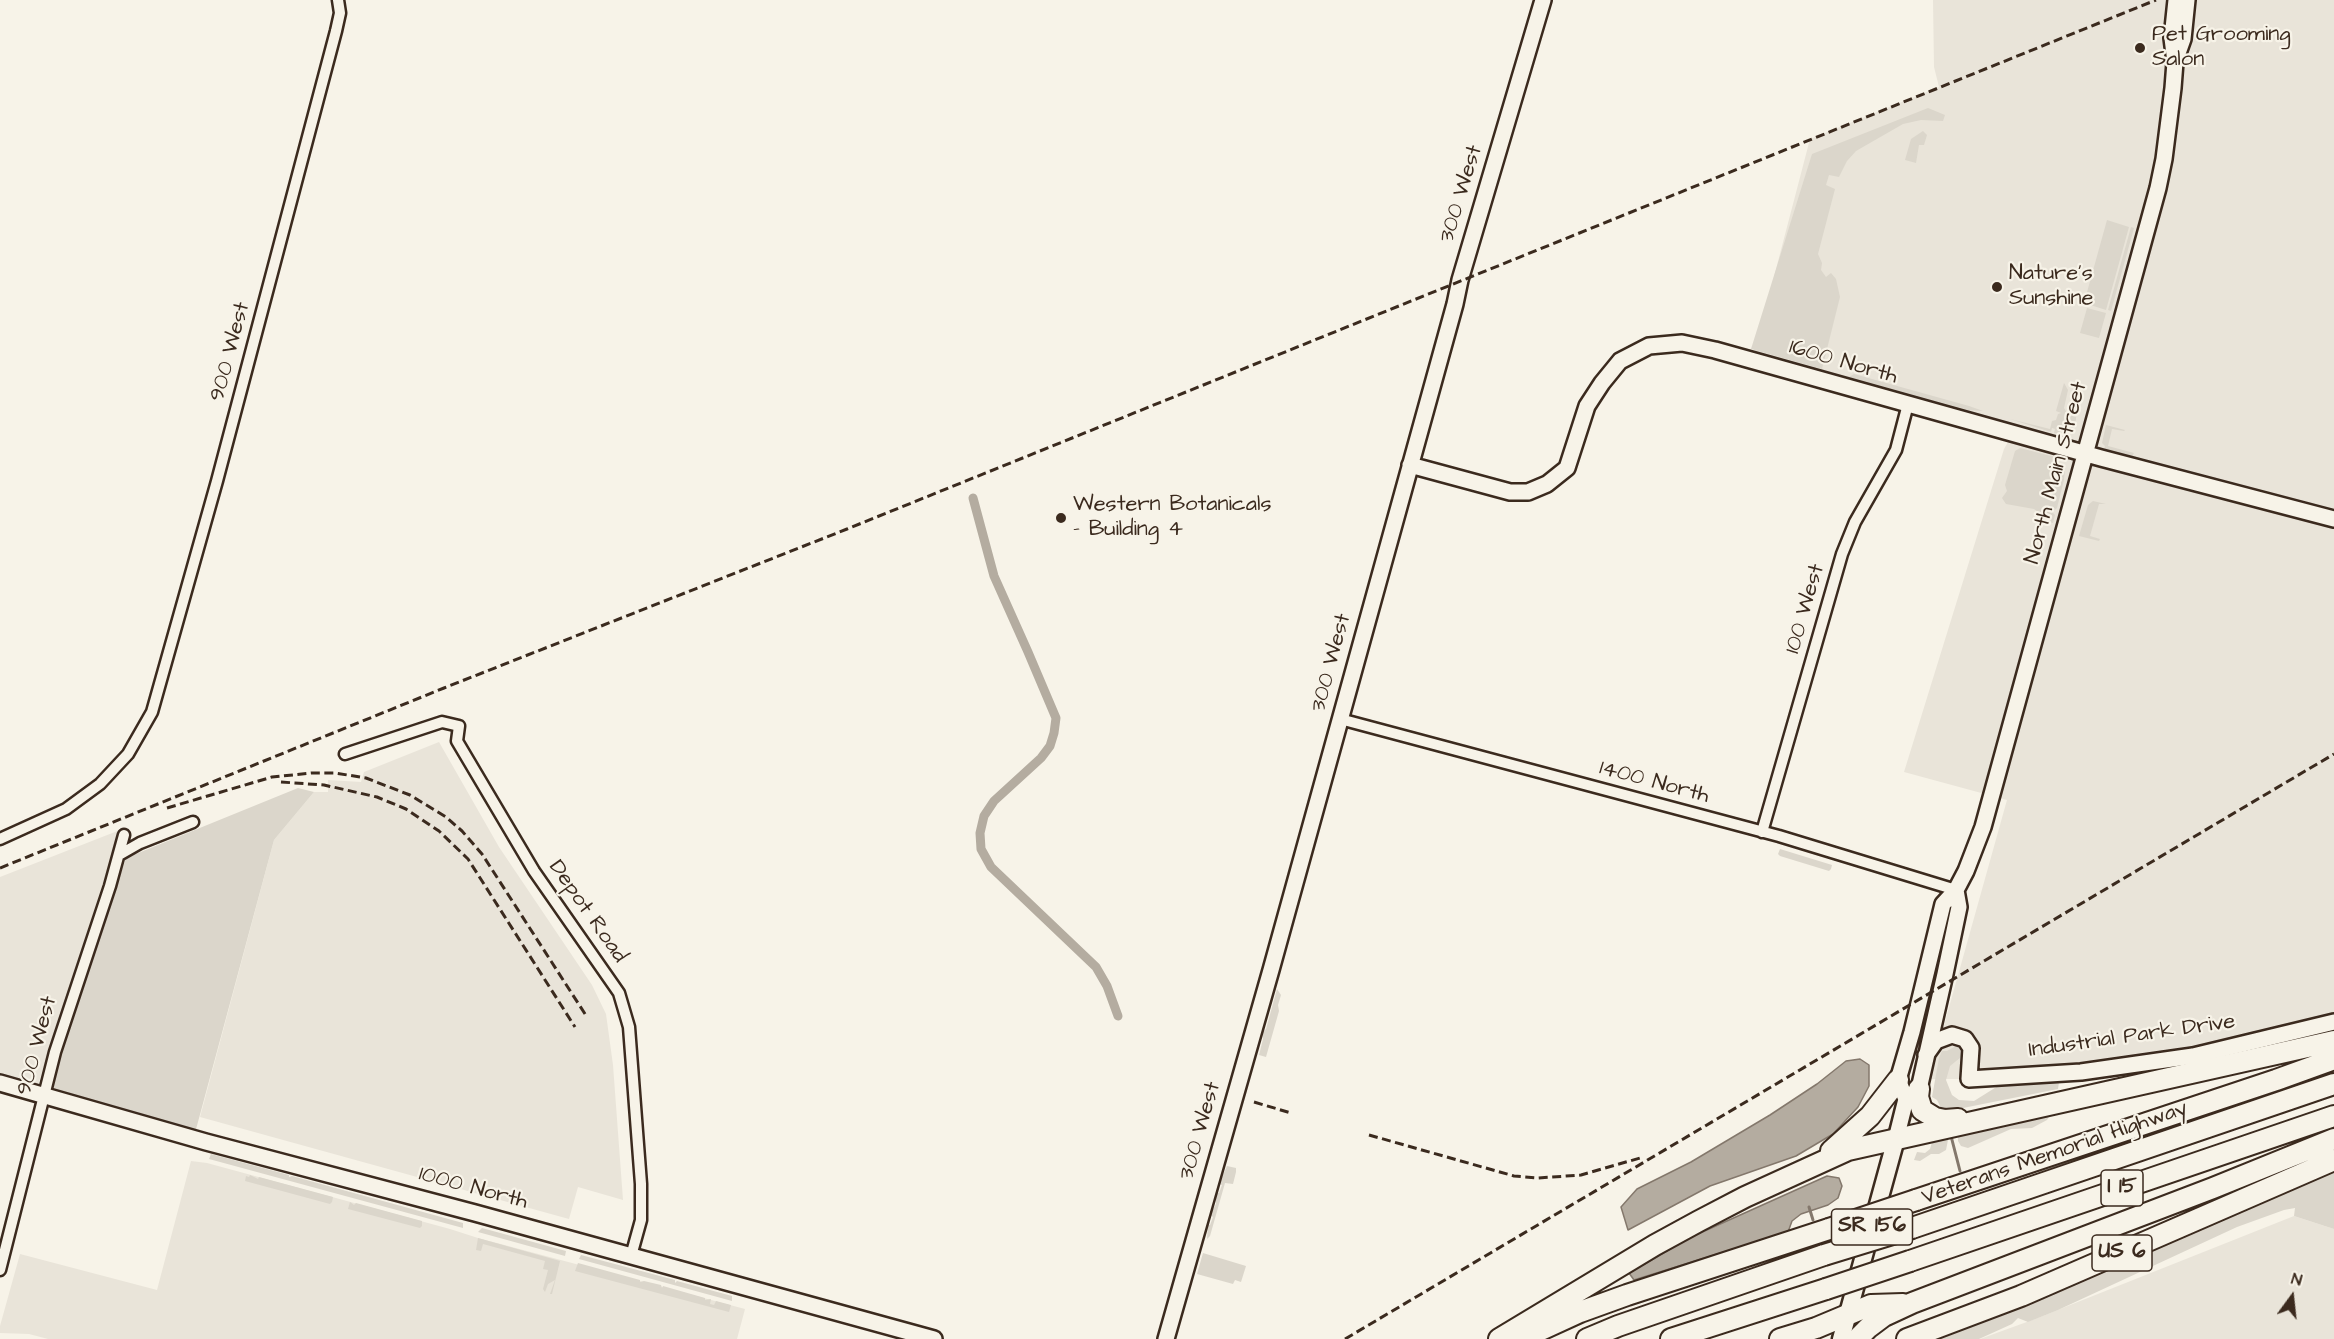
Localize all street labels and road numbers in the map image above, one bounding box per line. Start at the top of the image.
street label: 300 West [1435,142,1489,246]
street label: 900 West [205,300,257,404]
street label: 1600 North [1786,335,1900,391]
street label: North Main Street [2020,379,2094,567]
street label: 100 West [1781,561,1831,657]
street label: 300 West [1306,611,1358,715]
street label: 1400 North [1596,756,1712,810]
street label: Depot Road [542,856,632,968]
street label: 900 West [12,994,64,1098]
street label: Industrial Park Drive [2027,1009,2237,1065]
street label: 300 West [1174,1079,1228,1183]
street label: Veterans Memorial Highway [1919,1096,2191,1212]
street label: 1000 North [416,1162,530,1216]
road number: I 15 [2101,1170,2143,1206]
road number: SR 156 [1832,1209,1912,1245]
road number: US 6 [2092,1235,2152,1271]

